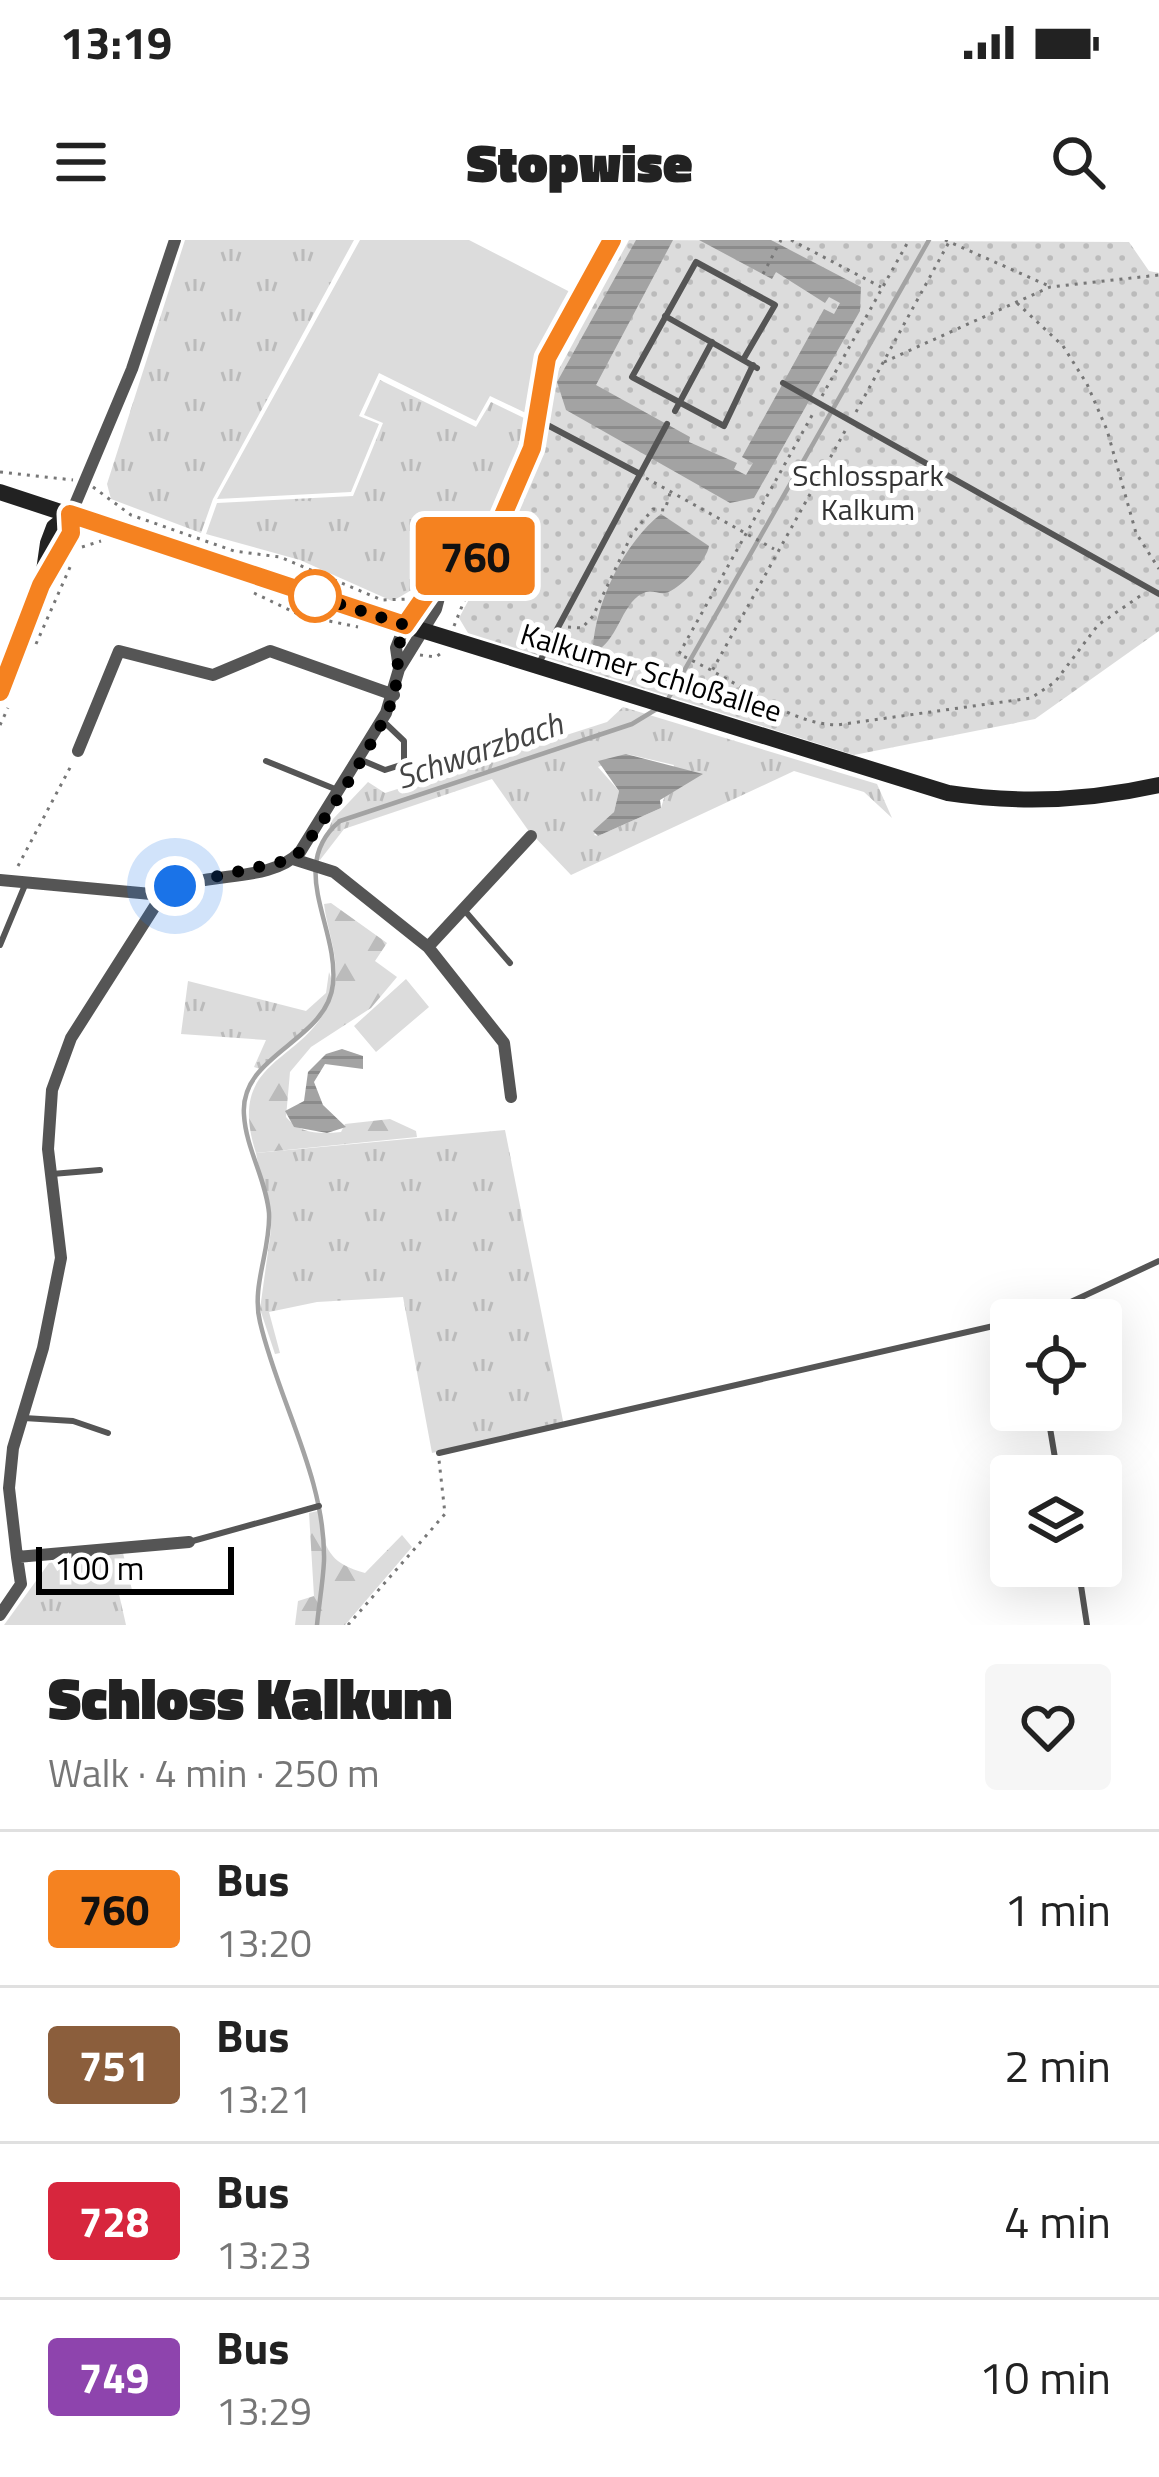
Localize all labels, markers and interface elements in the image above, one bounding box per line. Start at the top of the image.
text: 13:19 [60,8,172,76]
text: Stopwise [466,121,693,203]
icon: menu [48,129,114,195]
icon: search [1045,129,1111,195]
park label: Schlosspark Kalkum [792,452,944,532]
line badge: 760 [406,517,544,595]
text: 760 [440,524,510,588]
unlabelled marker [290,571,340,621]
street label: Kalkumer Schloßallee [515,610,788,734]
water label: Schwarzbach [389,698,571,802]
your location [145,856,205,916]
map controls [990,1299,1122,1587]
button: locate [990,1299,1122,1431]
button: layers [990,1455,1122,1587]
scale bar [36,1541,234,1594]
text: 100 m [54,1543,144,1593]
text: Schloss Kalkum [48,1654,452,1741]
button: heart [985,1664,1111,1790]
text: Walk · 4 min · 250 m [48,1743,380,1802]
text: Bus [216,1845,290,1913]
text: 1 min [1004,1875,1111,1943]
text: 760 [79,1877,149,1941]
text: 13:20 [216,1913,312,1972]
text: Bus [216,2001,290,2069]
text: 2 min [1004,2031,1111,2099]
text: 751 [79,2033,149,2097]
text: 13:21 [216,2069,312,2128]
text: Bus [216,2157,290,2225]
text: 4 min [1004,2187,1111,2255]
text: 728 [79,2189,149,2253]
text: 13:23 [216,2225,312,2284]
text: Bus [216,2313,290,2381]
text: 10 min [979,2343,1111,2411]
text: 749 [79,2345,149,2409]
text: 13:29 [216,2381,312,2440]

